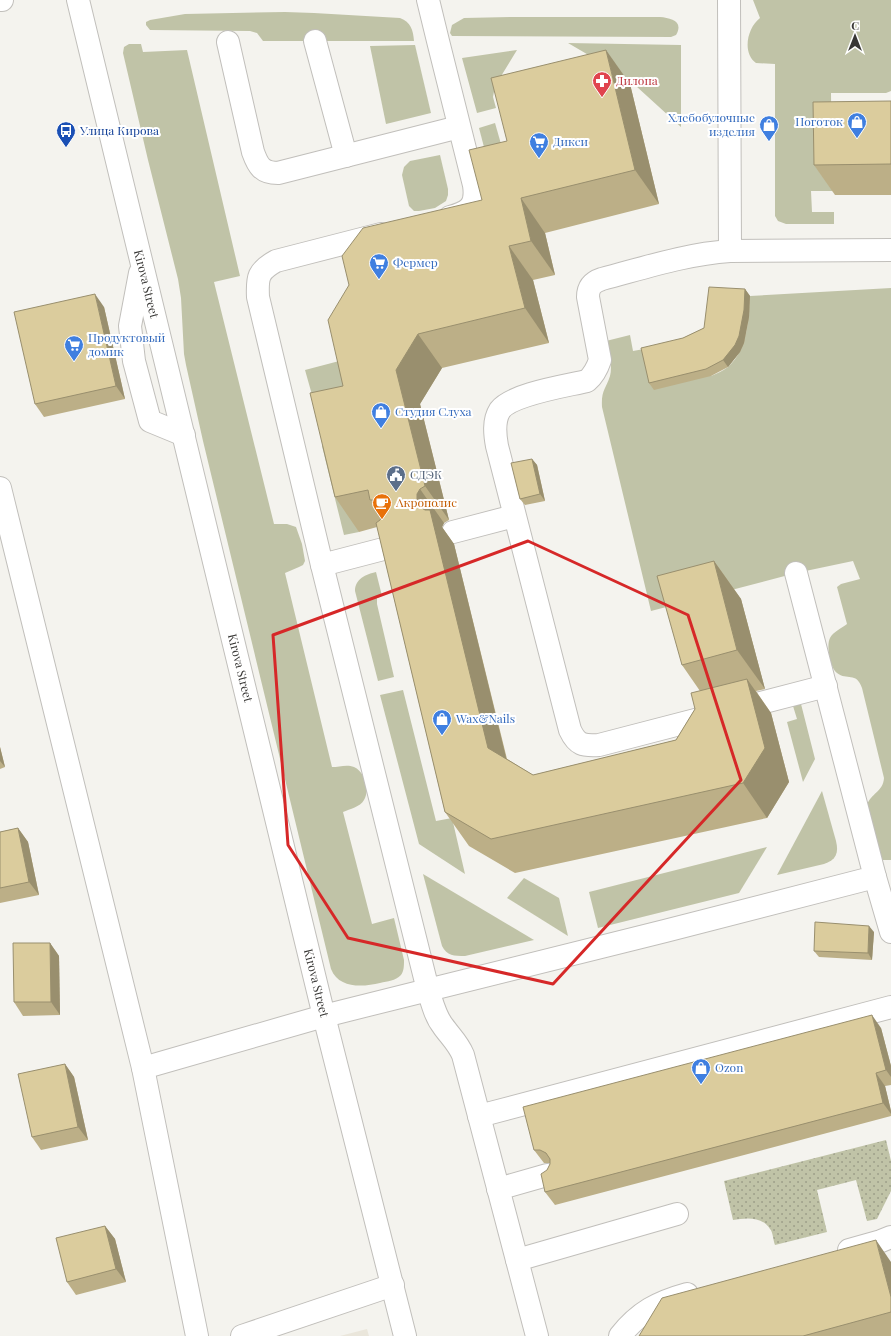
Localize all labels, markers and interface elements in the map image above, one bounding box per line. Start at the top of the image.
north arrow [835,16,875,56]
text: С [851,18,859,33]
pharmacy icon: Дилона [591,70,613,98]
place label: Дилона [616,72,658,88]
place label: Хлебобулочные изделия [668,109,756,139]
shop icon: Ноготок [846,111,868,139]
place label: Ноготок [795,113,843,129]
shop icon: Хлебобулочные изделия [758,114,780,142]
bus stop icon: Улица Кирова [55,120,77,148]
place label: Улица Кирова [79,122,159,138]
supermarket icon: Дикси [528,131,550,159]
place label: Дикси [553,133,589,149]
street label: Kirova Street [131,248,163,320]
supermarket icon: Фермер [368,252,390,280]
place label: Фермер [393,254,438,270]
place label: Продуктовый домик [88,329,166,359]
supermarket icon: Продуктовый домик [63,334,85,362]
shop icon: Студия Слуха [370,401,392,429]
place label: Студия Слуха [395,403,472,419]
public building icon: СДЭК [385,464,407,492]
place label: СДЭК [410,466,442,482]
cafe icon: Акрополис [371,492,393,520]
place label: Акрополис [395,494,457,510]
street label: Kirova Street [225,632,257,704]
shop icon: Wax&Nails [431,708,453,736]
place label: Wax&Nails [455,710,515,726]
street label: Kirova Street [301,947,333,1019]
shop icon: Ozon [690,1057,712,1085]
place label: Ozon [715,1059,743,1075]

